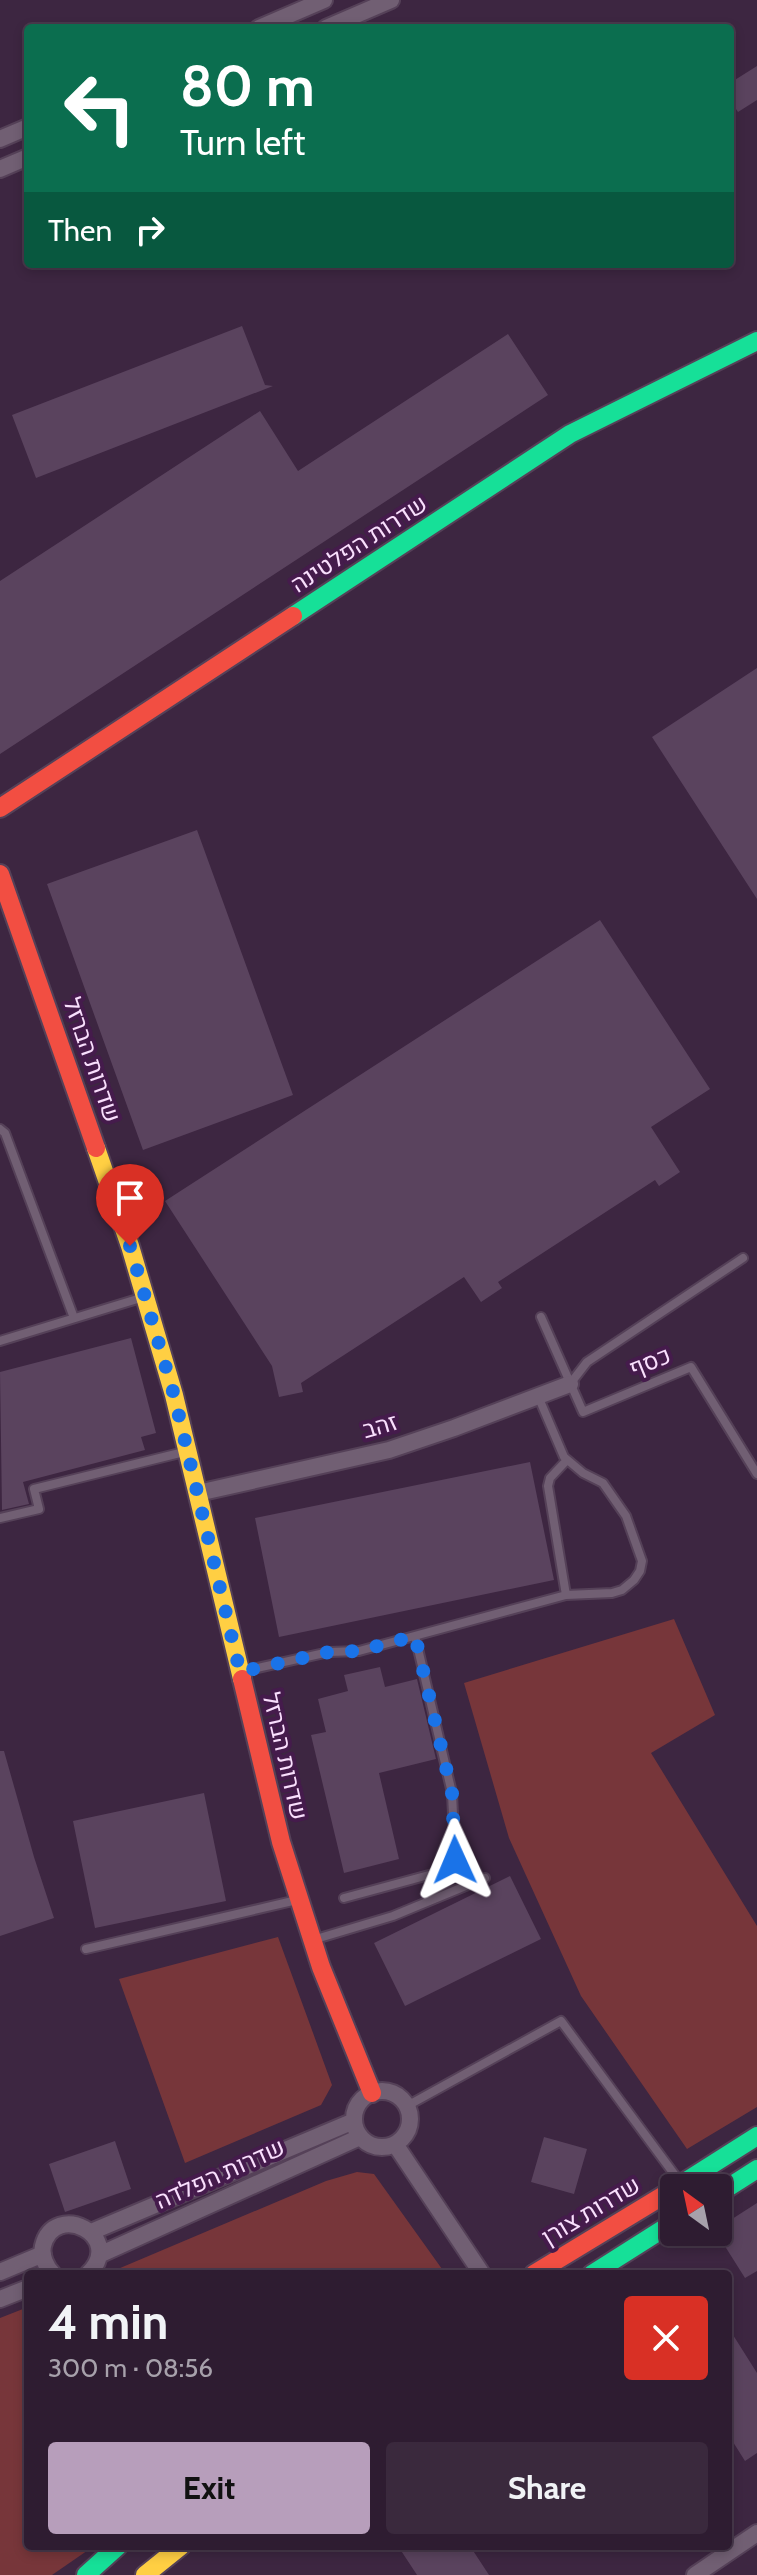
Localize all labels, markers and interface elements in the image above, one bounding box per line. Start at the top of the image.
text: 80 m [180,52,315,120]
icon: left [48,56,152,160]
text: Turn left [180,120,305,164]
icon: right [128,208,172,252]
text: Then [48,212,112,249]
street label: שדרות הפלטינה [285,489,433,599]
street label: שדרות הברזל [58,994,127,1126]
pin [96,1164,164,1246]
icon: arrive [108,1176,152,1220]
street label: כסף [625,1340,675,1383]
street label: זהב [359,1407,401,1444]
street label: שדרות הברזל [257,1689,314,1823]
position arrow [413,1818,497,1902]
street label: שדרות הפלדה [150,2132,289,2215]
street label: שדרות צורן [536,2170,645,2251]
north arrow [660,2174,732,2246]
map controls [660,2174,732,2246]
text: 4 min [48,2293,168,2351]
button: close [624,2296,708,2380]
text: 300 m · 08:56 [48,2352,213,2384]
button: Exit [48,2442,370,2534]
button: Share [386,2442,708,2534]

